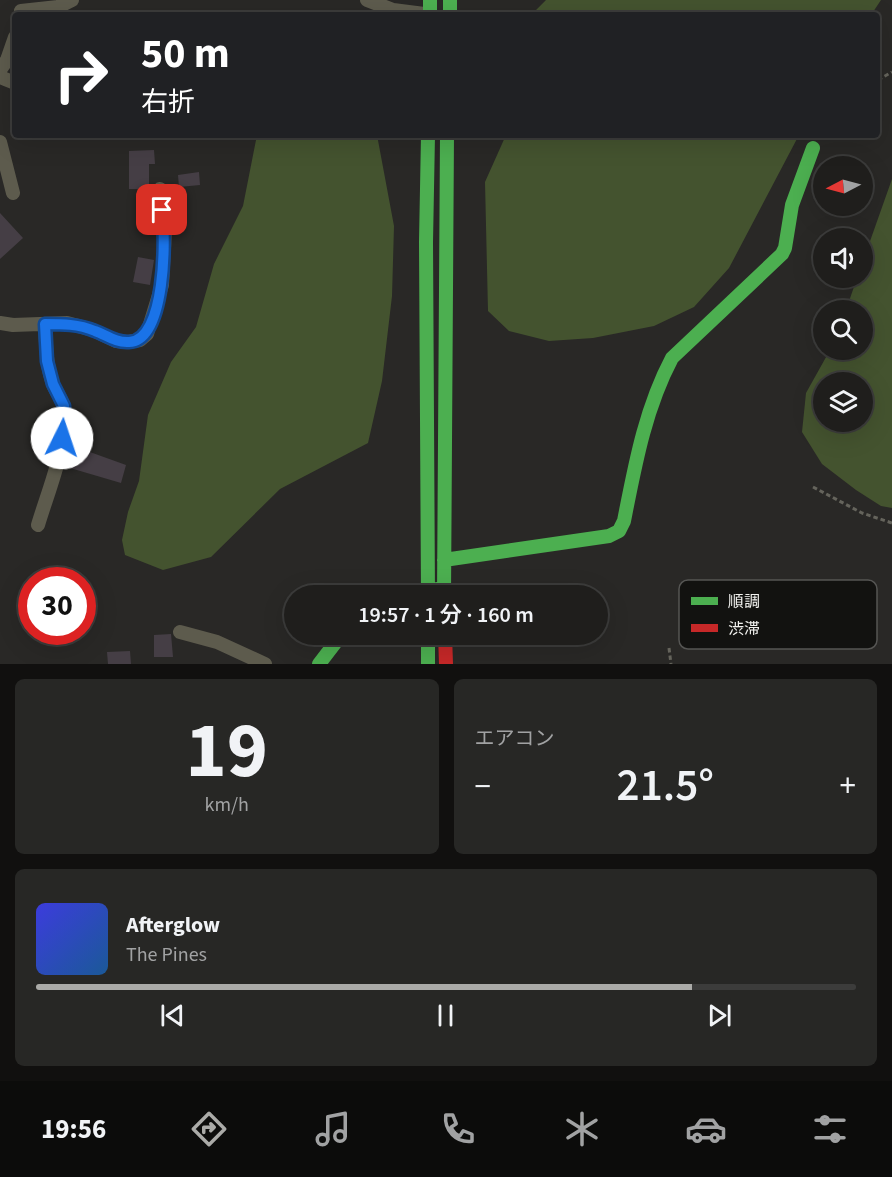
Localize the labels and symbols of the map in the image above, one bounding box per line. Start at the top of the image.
north arrow [813,156,873,216]
pin [136,184,187,235]
position arrow [30,406,94,470]
speed limit sign: 30 [18,567,96,645]
legend [679,580,877,649]
text: 順調 [728,591,760,613]
text: 渋滞 [728,618,760,640]

